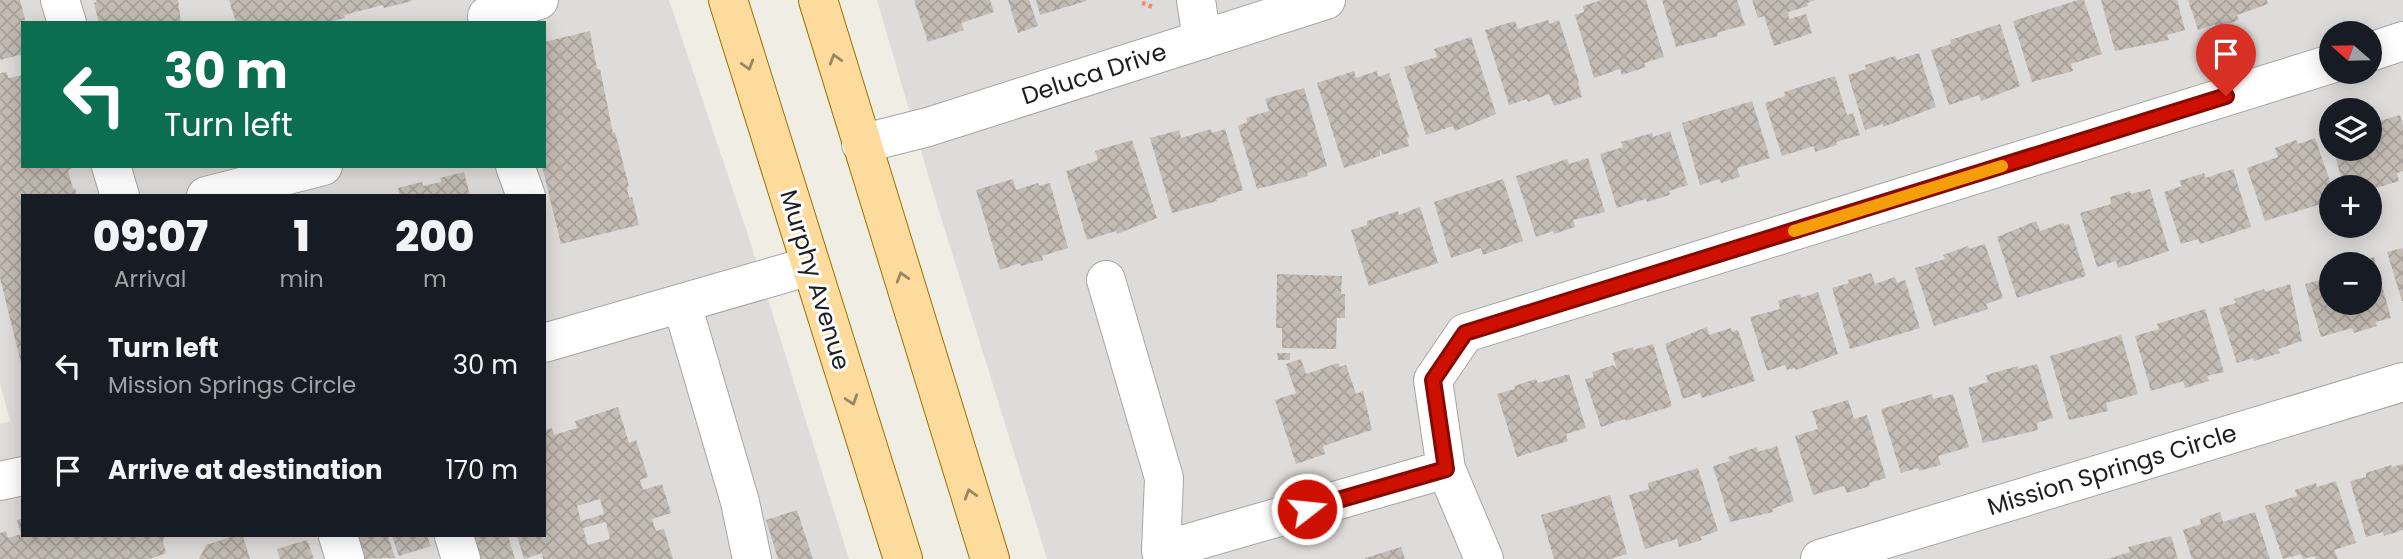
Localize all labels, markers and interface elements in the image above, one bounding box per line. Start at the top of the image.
north arrow [2319,21,2382,84]
map controls [2319,21,2382,315]
pin [2196,24,2256,96]
street label: Deluca Drive [1017,35,1171,112]
icon: arrive [2207,35,2245,73]
text: 30 m [164,37,288,105]
icon: left [49,49,140,140]
one-way arrow [829,53,844,65]
one-way arrow [740,59,755,71]
button: layers [2319,98,2382,161]
text: Turn left [164,102,293,147]
button: + [2319,175,2382,238]
street label: Murphy Avenue [772,186,859,374]
text: 09:07 [93,207,208,266]
text: 1 [293,207,310,266]
text: 200 [395,207,474,266]
button: − [2319,252,2382,315]
text: Arrival [114,263,186,295]
text: min [280,263,324,295]
text: m [423,263,447,295]
one-way arrow [896,271,910,283]
text: Turn left [108,330,219,366]
icon: left [49,347,87,385]
text: 30 m [453,347,518,383]
text: Mission Springs Circle [108,369,356,401]
one-way arrow [844,393,859,405]
street label: Mission Springs Circle [1983,416,2241,523]
icon: arrive [49,452,87,490]
text: Arrive at destination [108,452,383,488]
text: 170 m [445,452,518,488]
position arrow [1270,472,1344,546]
one-way arrow [963,488,978,500]

